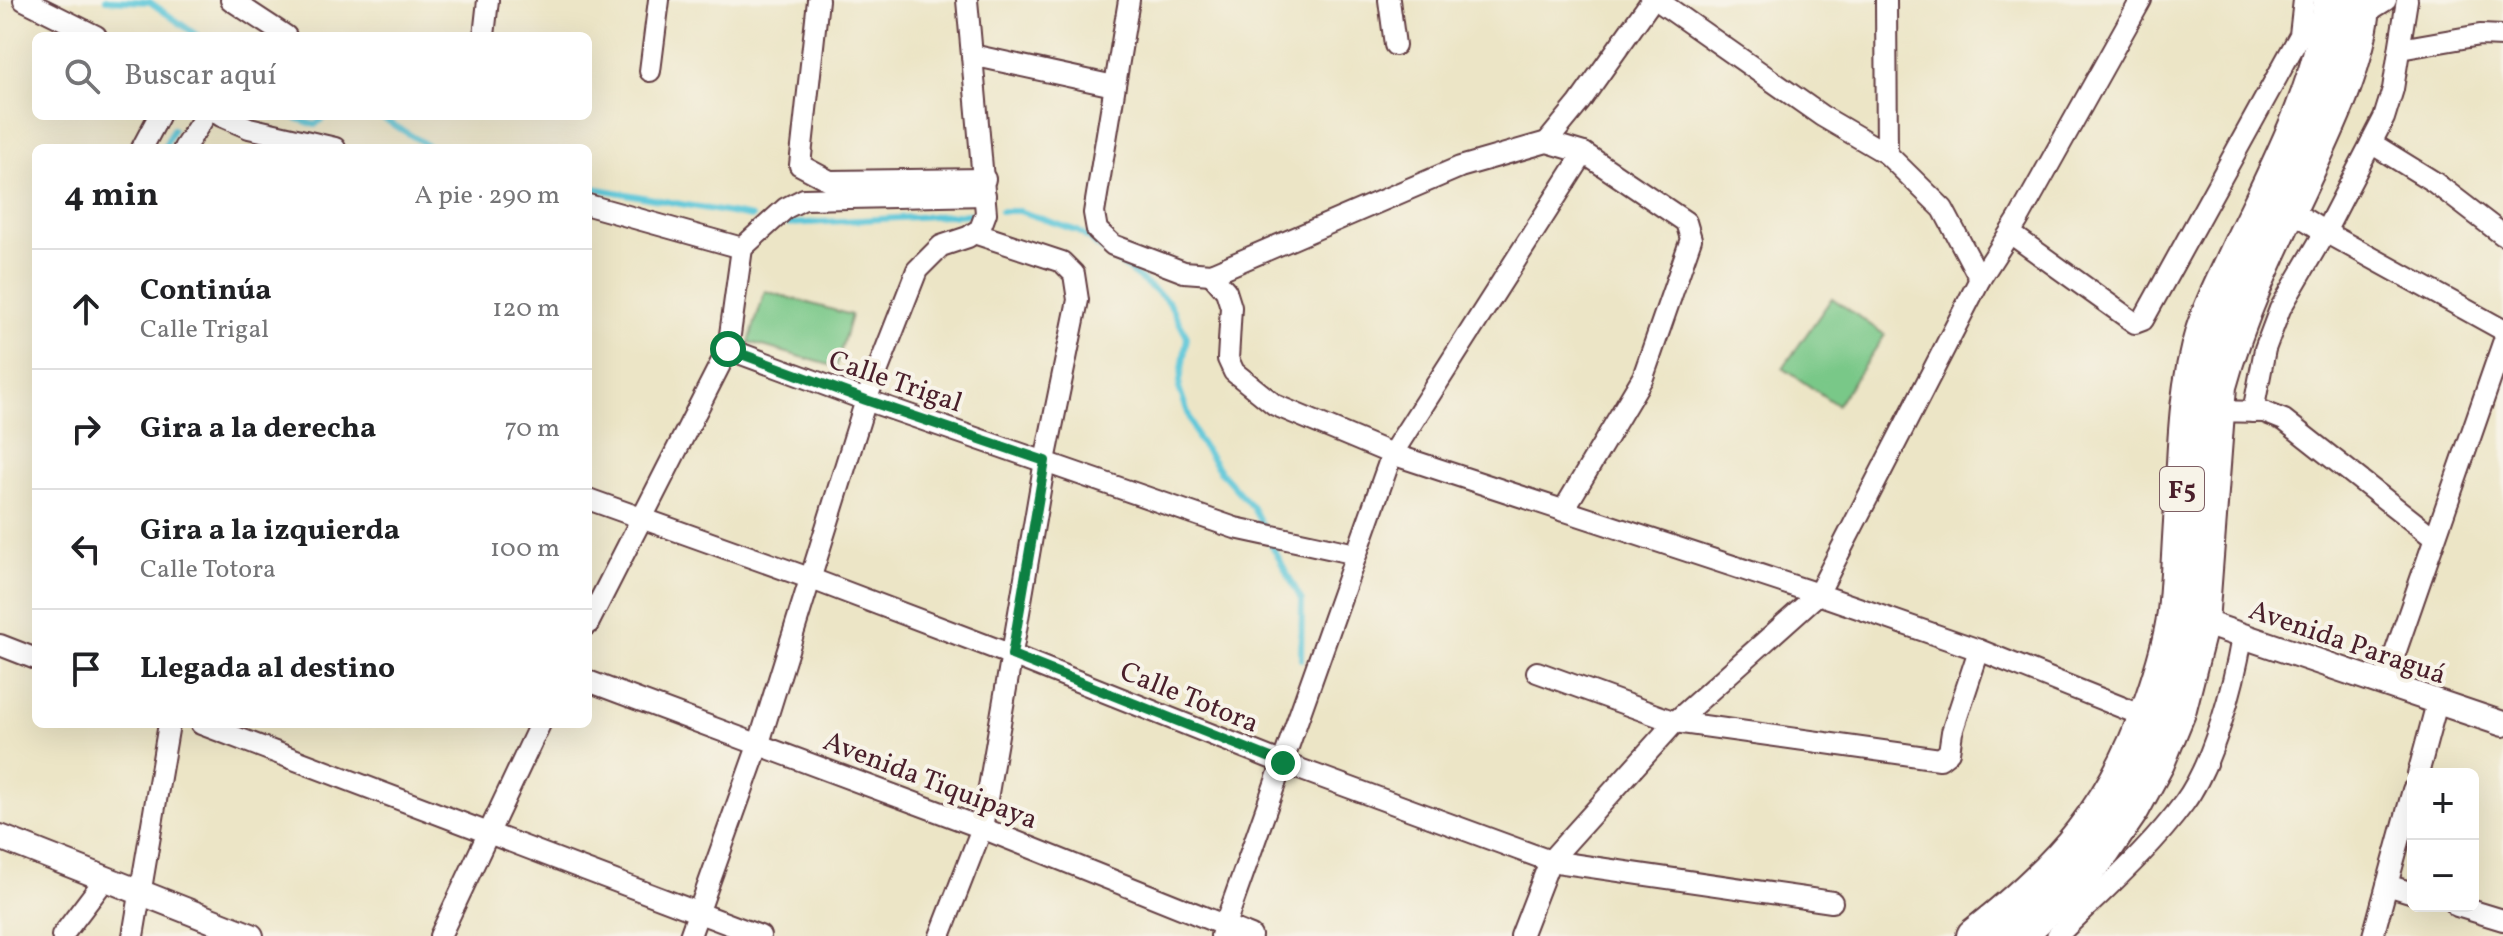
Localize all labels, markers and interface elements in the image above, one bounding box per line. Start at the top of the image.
search box [32,32,592,120]
icon: search [60,54,104,98]
text: Buscar aquí [124,55,277,97]
text: 4 min [64,173,159,220]
text: A pie · 290 m [414,178,560,214]
text: Continúa [140,270,272,312]
icon: ahead [64,287,108,331]
text: 120 m [492,291,560,327]
text: Calle Trigal [140,312,269,348]
route start [710,331,746,367]
street label: Calle Trigal [823,341,967,423]
icon: right [64,407,108,451]
text: Gira a la derecha [140,408,376,450]
text: 70 m [505,411,560,447]
road number: F5 [2160,467,2204,511]
text: Gira a la izquierda [140,510,400,552]
icon: left [64,527,108,571]
text: 100 m [490,531,560,567]
text: Calle Totora [140,552,276,588]
street label: Avenida Paraguá [2243,591,2451,695]
icon: arrive [64,647,108,691]
text: Llegada al destino [140,648,395,690]
street label: Calle Totora [1114,653,1264,744]
street label: Avenida Tiquipaya [817,723,1043,840]
route end [1265,745,1301,781]
map controls [2407,768,2479,912]
button: + [2407,768,2479,840]
button: − [2407,840,2479,912]

